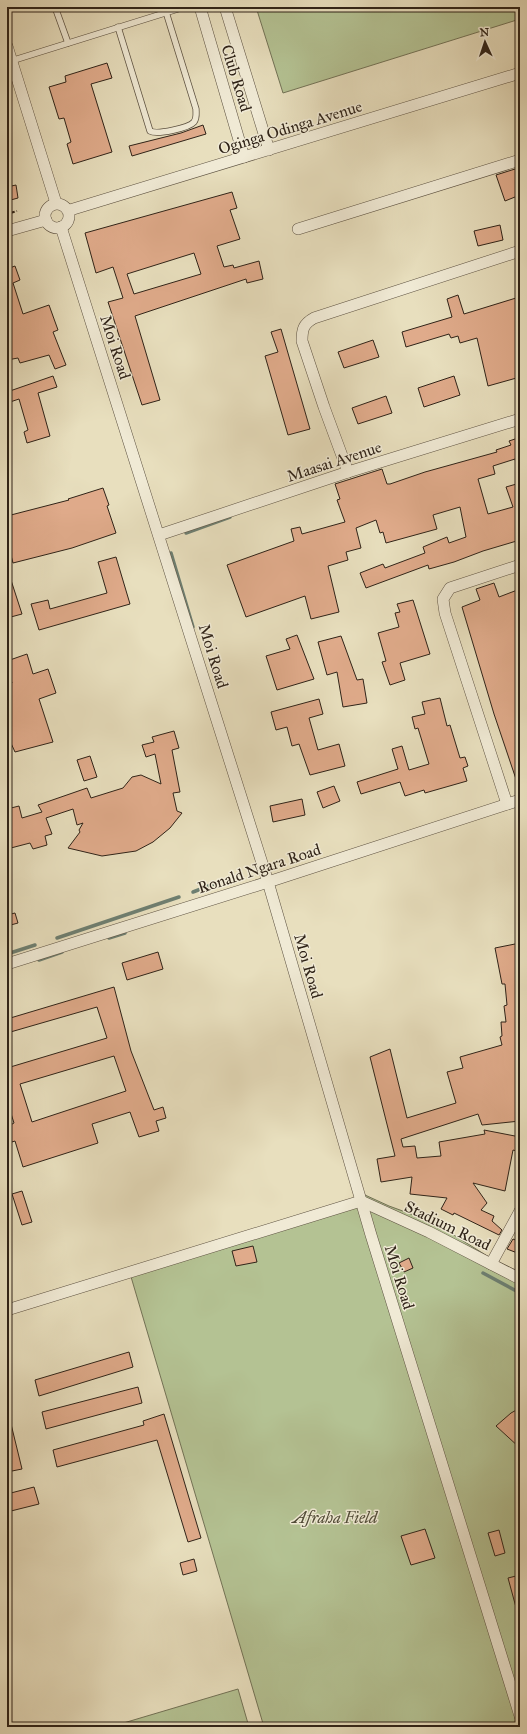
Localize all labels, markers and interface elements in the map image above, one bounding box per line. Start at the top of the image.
north arrow [465,22,505,62]
text: N [479,26,490,39]
street label: Club Road [217,42,256,114]
street label: Oginga Odinga Avenue [216,96,365,159]
street label: Moi Road [96,313,135,382]
street label: Maasai Avenue [284,437,384,486]
street label: Moi Road [195,622,232,691]
street label: Ronald Ngara Road [195,840,323,898]
street label: Moi Road [290,932,327,1001]
street label: Stadium Road [402,1196,494,1254]
street label: Moi Road [381,1243,418,1312]
park label: Afraha Field [291,1508,379,1527]

